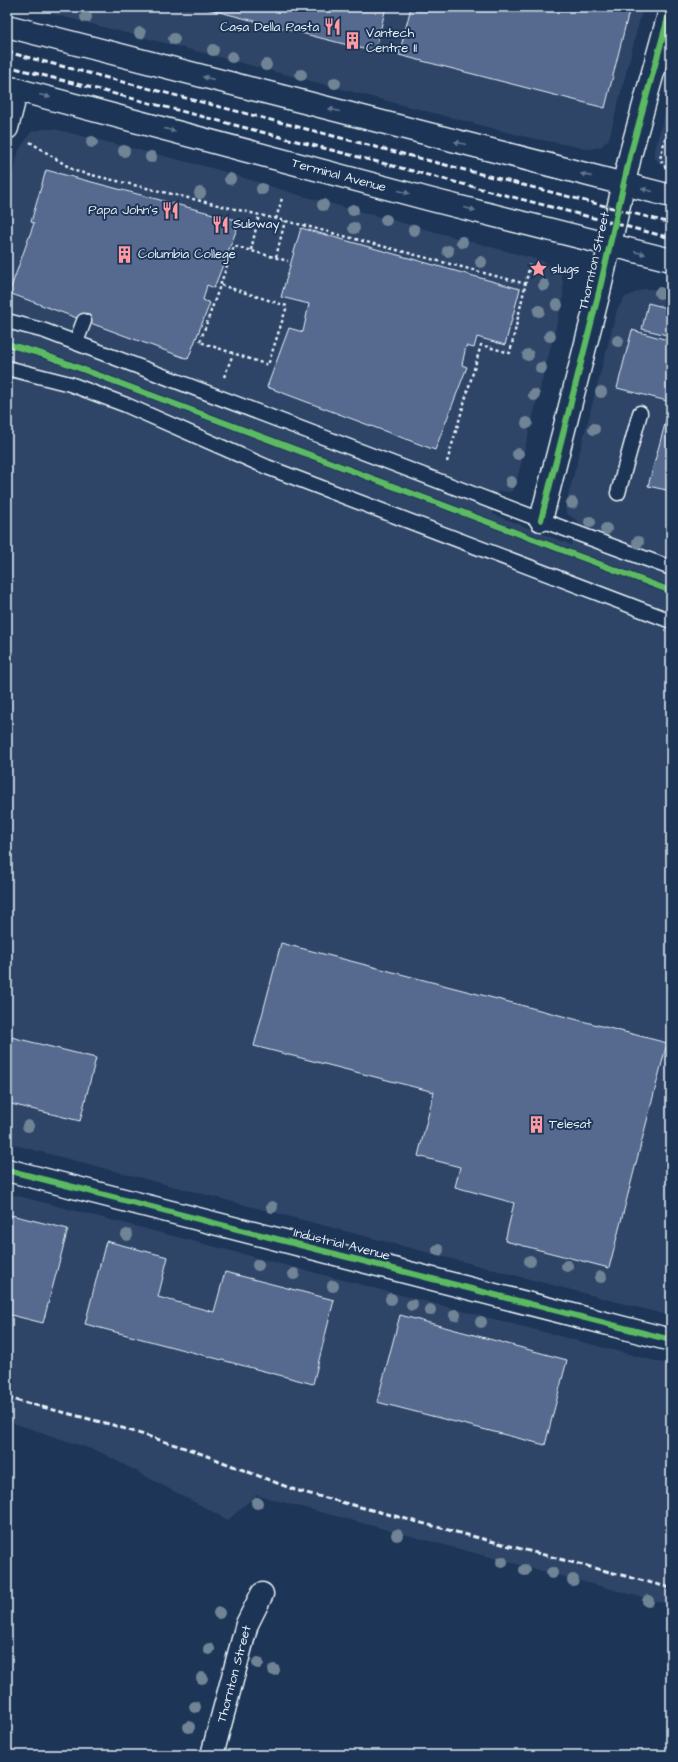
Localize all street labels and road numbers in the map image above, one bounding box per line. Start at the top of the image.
street label: Terminal Avenue [290,154,388,196]
street label: Thornton Street [574,210,614,312]
street label: Industrial Avenue [292,1223,392,1265]
street label: Thornton Street [212,1623,256,1725]

